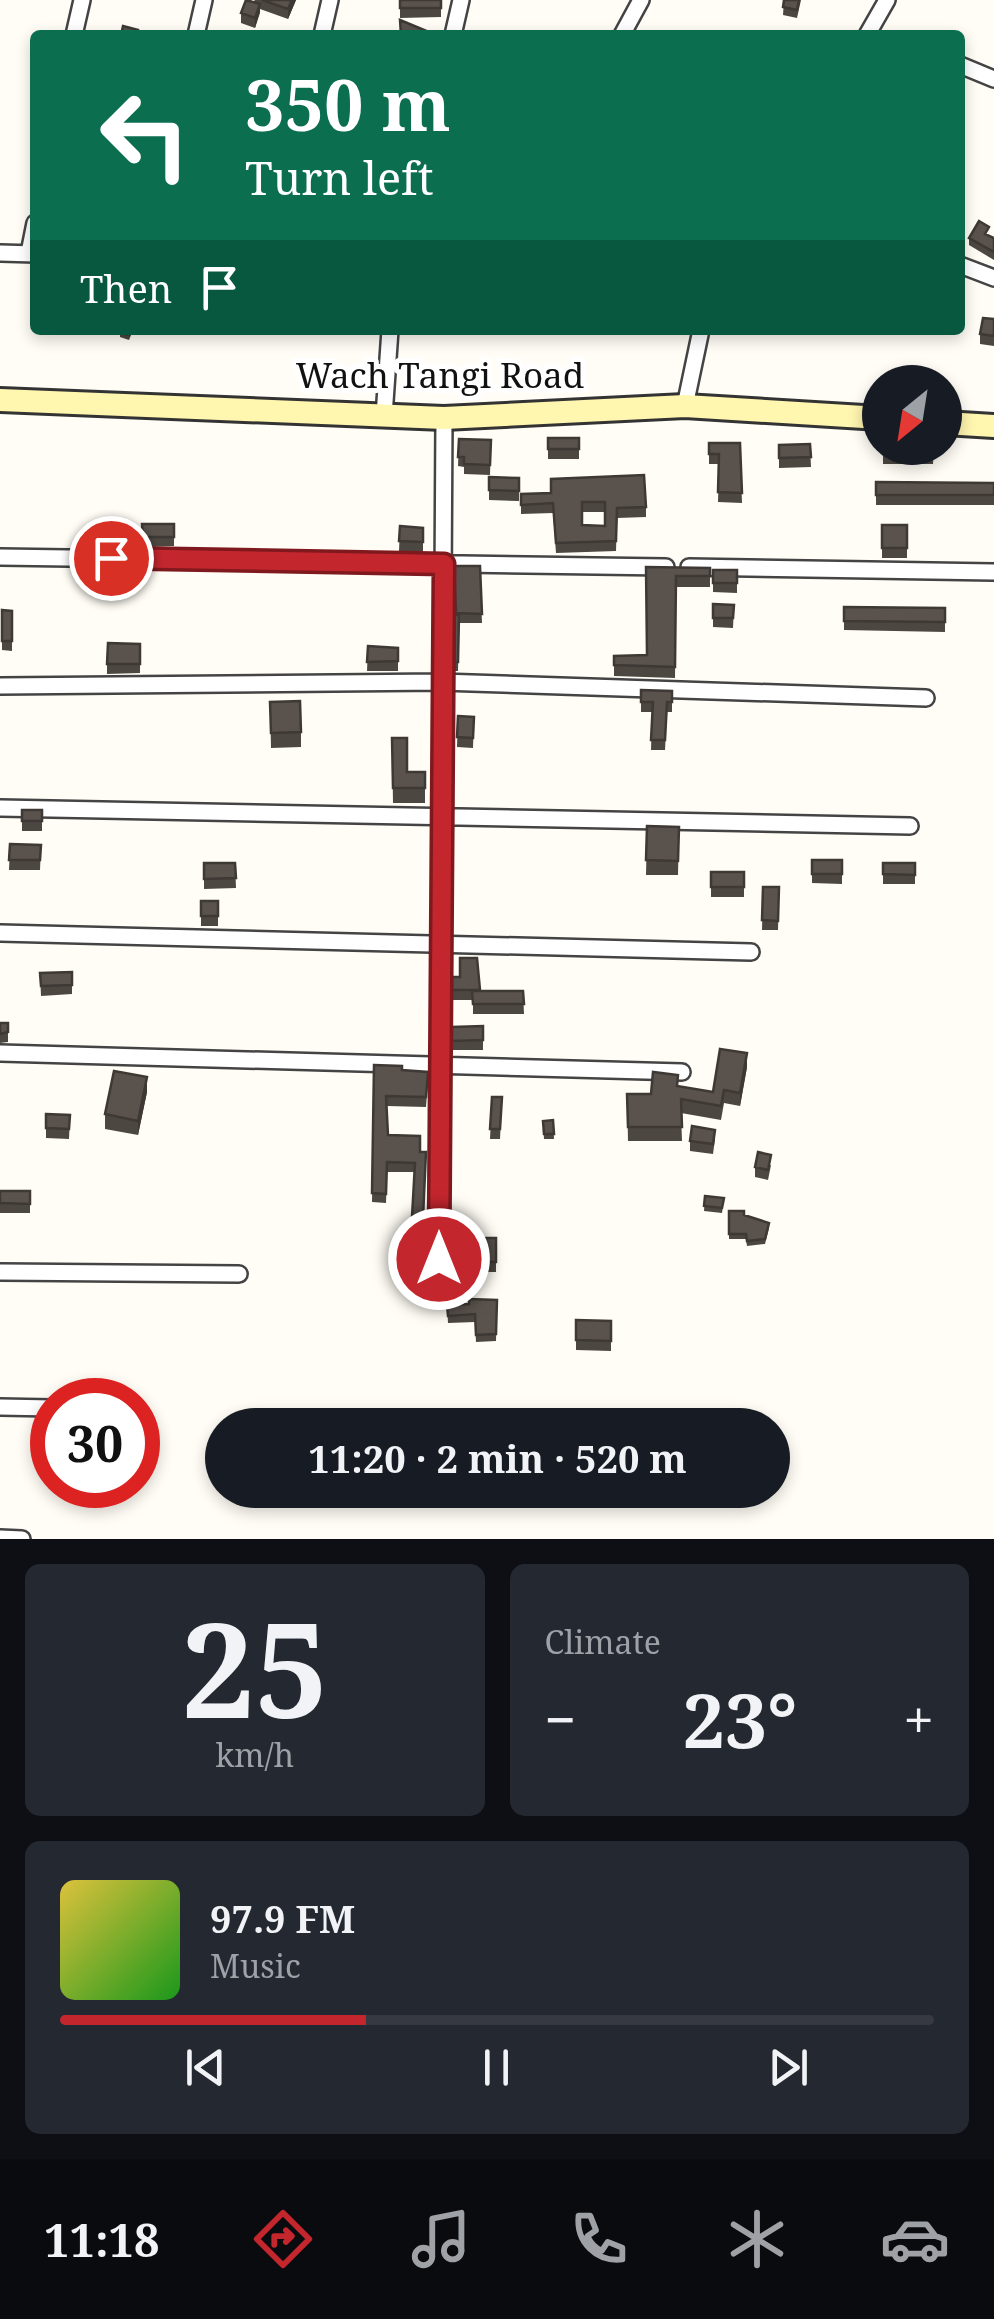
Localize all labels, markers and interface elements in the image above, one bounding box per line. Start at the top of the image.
text: 350 m [245,56,451,152]
icon: left [80,70,210,200]
text: Turn left [245,147,434,208]
icon: arrive [192,260,247,315]
text: Then [80,262,172,314]
street label: Wach Tangi Road [296,351,584,398]
north arrow [862,365,962,465]
map controls [862,365,962,465]
pin [69,516,154,601]
icon: arrive [84,531,139,586]
position arrow [387,1207,491,1311]
speed limit sign: 30 [30,1378,160,1508]
text: 11:20 · 2 min · 520 m [308,1432,687,1484]
text: 25 [181,1579,328,1756]
text: Climate [545,1620,661,1663]
text: 23° [682,1668,797,1770]
text: − [545,1681,576,1756]
text: + [903,1681,934,1756]
text: km/h [216,1733,294,1776]
text: 97.9 FM [210,1892,355,1944]
text: Music [210,1944,301,1987]
icon: previous [178,2040,233,2095]
icon: pause [469,2040,524,2095]
icon: next [761,2040,816,2095]
icon: directions [248,2204,318,2274]
icon: music [406,2204,476,2274]
icon: phone [564,2204,634,2274]
icon: climate [722,2204,792,2274]
icon: car [880,2204,950,2274]
text: 11:18 [44,2209,159,2270]

